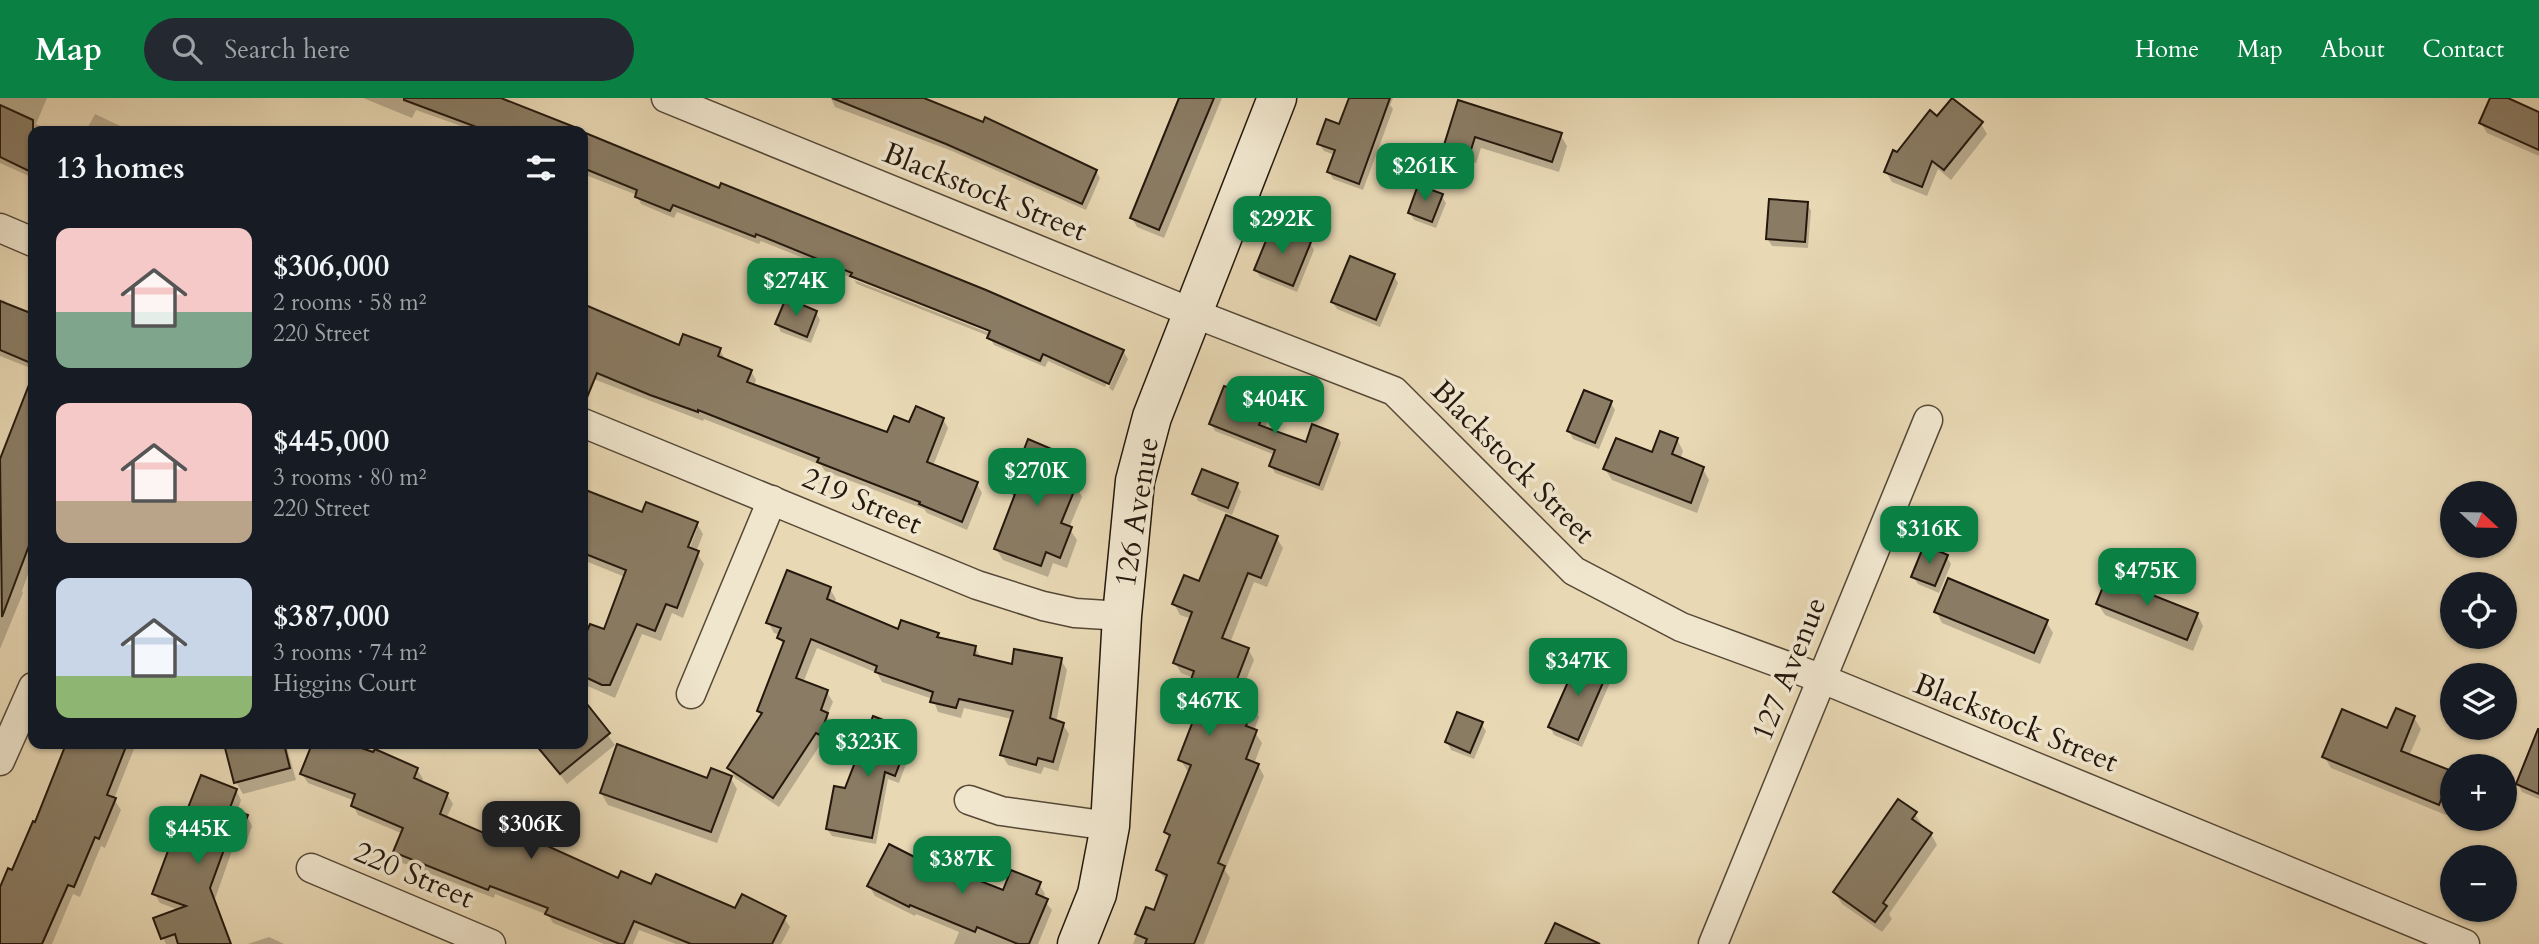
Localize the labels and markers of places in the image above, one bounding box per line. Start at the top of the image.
pin: $261K [1376,144,1474,203]
pin: $292K [1233,197,1331,256]
pin: $274K [747,258,845,318]
pin: $404K [1226,376,1324,436]
pin: $270K [988,448,1086,508]
pin: $316K [1880,506,1978,566]
pin: $475K [2098,548,2196,608]
pin: $347K [1529,638,1627,698]
pin: $467K [1160,678,1258,738]
pin: $323K [819,720,917,779]
pin: $306K [482,802,580,861]
pin: $445K [149,806,247,866]
pin: $387K [913,836,1011,896]

